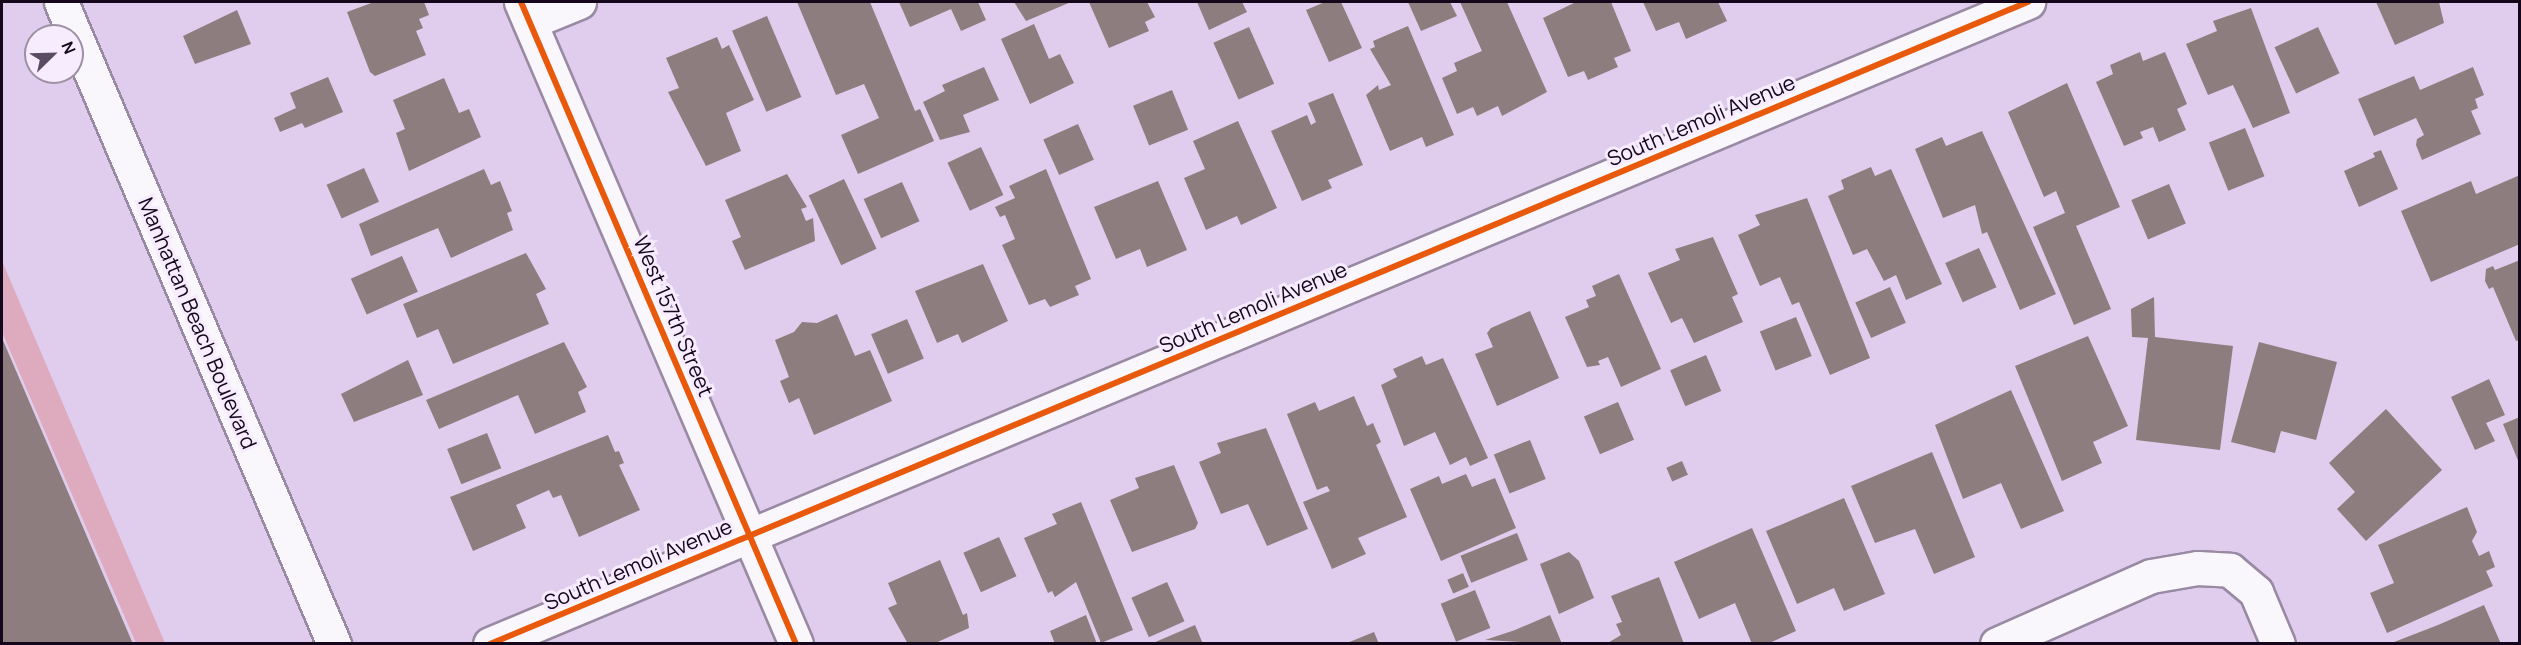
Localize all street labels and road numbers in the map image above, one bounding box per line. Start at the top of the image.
street label: South Lemoli Avenue [1603,69,1799,171]
street label: Manhattan Beach Boulevard [134,193,262,453]
street label: West 157th Street [629,232,719,400]
street label: South Lemoli Avenue [1155,256,1351,358]
street label: South Lemoli Avenue [540,513,736,615]

